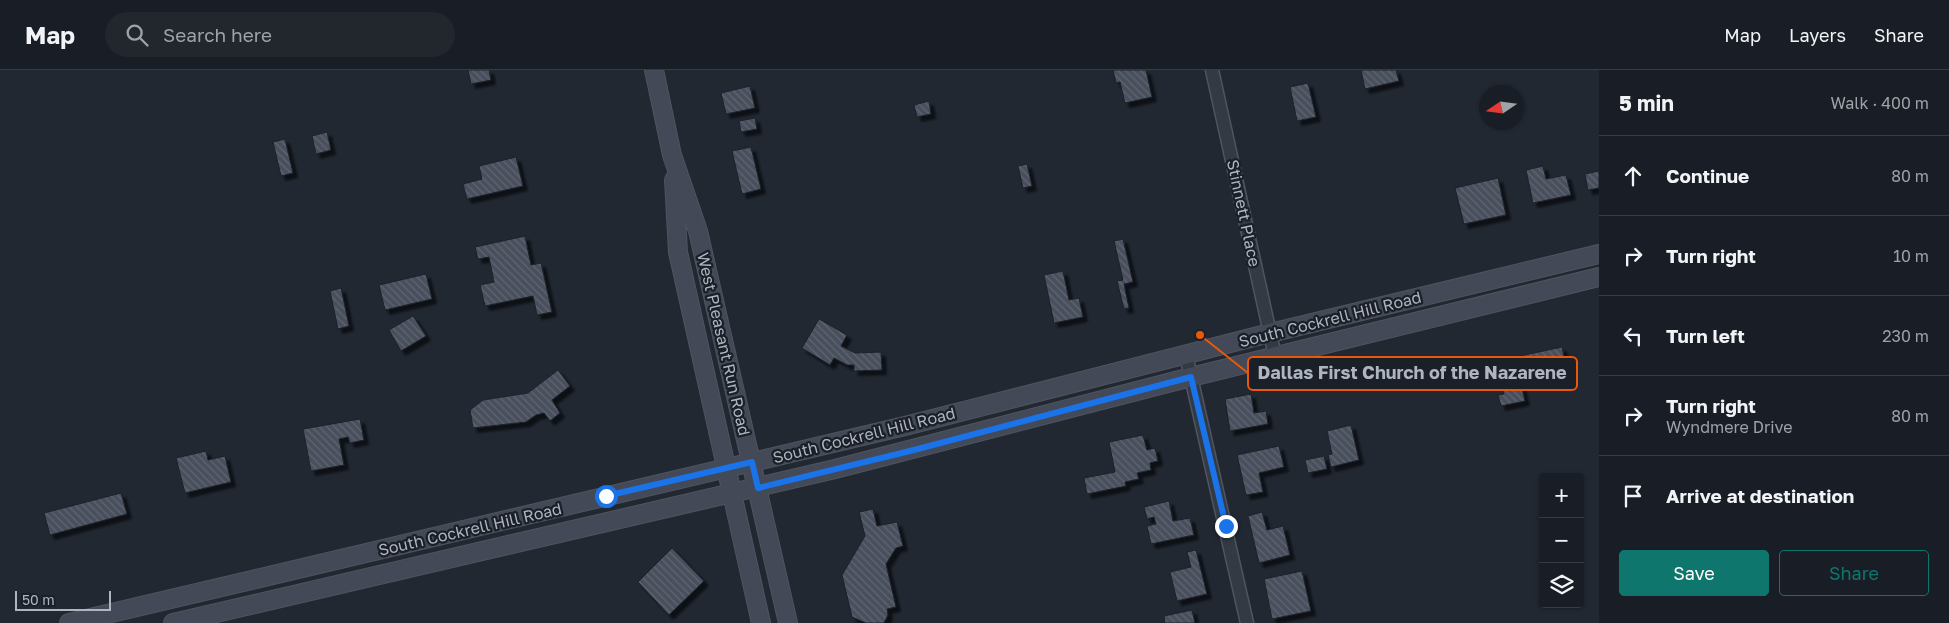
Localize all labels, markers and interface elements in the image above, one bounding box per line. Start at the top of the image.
search box [105,12,455,57]
text: Map [25,20,75,49]
icon: search [123,21,151,49]
text: Search here [163,23,272,46]
text: Map [1724,24,1761,46]
text: Layers [1789,24,1846,46]
text: Share [1874,24,1924,46]
north arrow [1479,85,1524,130]
text: 5 min [1619,90,1674,116]
text: Walk · 400 m [1831,93,1929,113]
street label: Stinnett Place [1223,158,1265,268]
icon: ahead [1619,162,1647,190]
text: Continue [1666,164,1749,187]
text: 80 m [1891,166,1929,186]
icon: right [1619,242,1647,270]
text: Turn right [1666,244,1756,267]
text: 10 m [1893,246,1929,266]
street label: West Pleasant Run Road [693,250,755,438]
street label: South Cockrell Hill Road [1237,287,1423,351]
icon: left [1619,322,1647,350]
text: Turn left [1666,324,1745,347]
text: 230 m [1882,326,1929,346]
callout: Dallas First Church of the Nazarene [1248,357,1577,390]
text: Dallas First Church of the Nazarene [1257,361,1567,383]
text: Turn right [1666,394,1756,417]
icon: right [1619,402,1647,430]
street label: South Cockrell Hill Road [771,403,957,467]
text: 80 m [1891,406,1929,426]
text: Wyndmere Drive [1666,417,1792,437]
map controls [1539,473,1584,608]
button: + [1539,473,1584,518]
icon: arrive [1619,482,1647,510]
text: Arrive at destination [1666,484,1854,507]
route start [595,485,618,508]
street label: South Cockrell Hill Road [376,498,564,560]
route end [1215,515,1238,538]
button: − [1539,518,1584,563]
button: Save [1619,550,1769,596]
button: Share [1779,550,1929,596]
button: layers [1539,563,1584,608]
scale bar [15,588,111,611]
text: 50 m [22,591,55,608]

